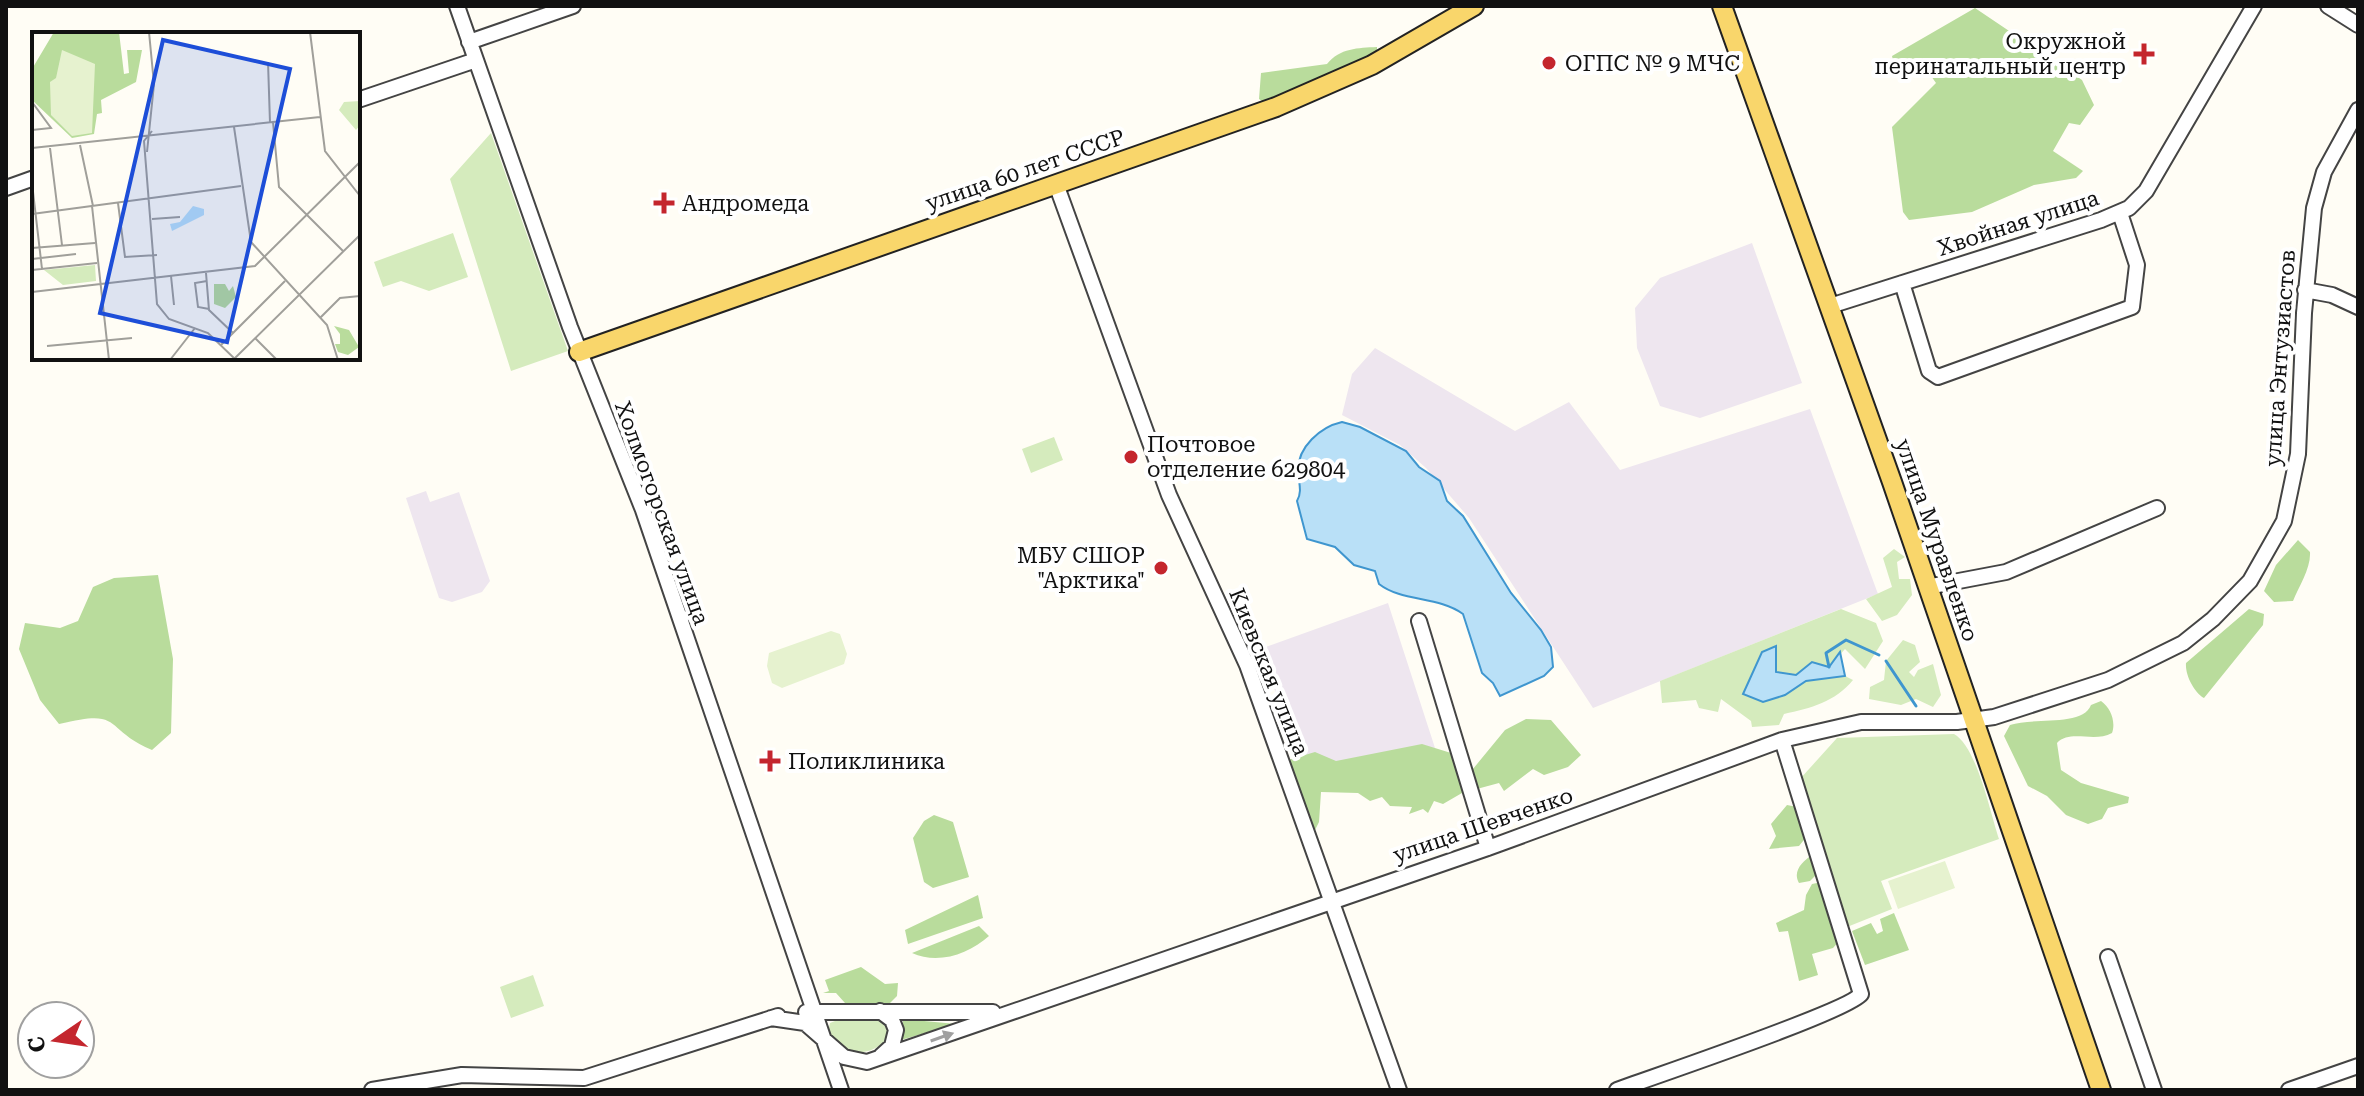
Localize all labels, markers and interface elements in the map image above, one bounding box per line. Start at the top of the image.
place label: Окружной перинатальный центр [1875,29,2126,79]
inset map [32,32,360,360]
marker: Окружной перинатальный центр [2133,43,2155,65]
place label: ОГПС № 9 МЧС [1565,51,1740,76]
marker: ОГПС № 9 МЧС [1540,54,1558,72]
street label: улица 60 лет СССР [922,124,1128,216]
street label: Хвойная улица [1934,185,2102,261]
place label: Андромеда [682,191,809,216]
marker: Андромеда [653,192,675,214]
street label: улица Энтузиастов [2260,249,2300,467]
street label: Холмогорская улица [610,398,714,628]
place label: Почтовое отделение 629804 [1147,432,1346,482]
street label: улица Муравленко [1891,435,1983,645]
marker: Почтовое отделение 629804 [1122,448,1140,466]
place label: МБУ СШОР "Арктика" [1017,543,1145,593]
marker: МБУ СШОР "Арктика" [1152,559,1170,577]
street label: Киевская улица [1224,585,1314,759]
place label: Поликлиника [788,749,945,774]
marker: Поликлиника [759,750,781,772]
street label: улица Шевченко [1390,782,1576,868]
north arrow [16,1000,96,1080]
one-way arrow [930,1030,954,1042]
text: С [23,1034,51,1055]

